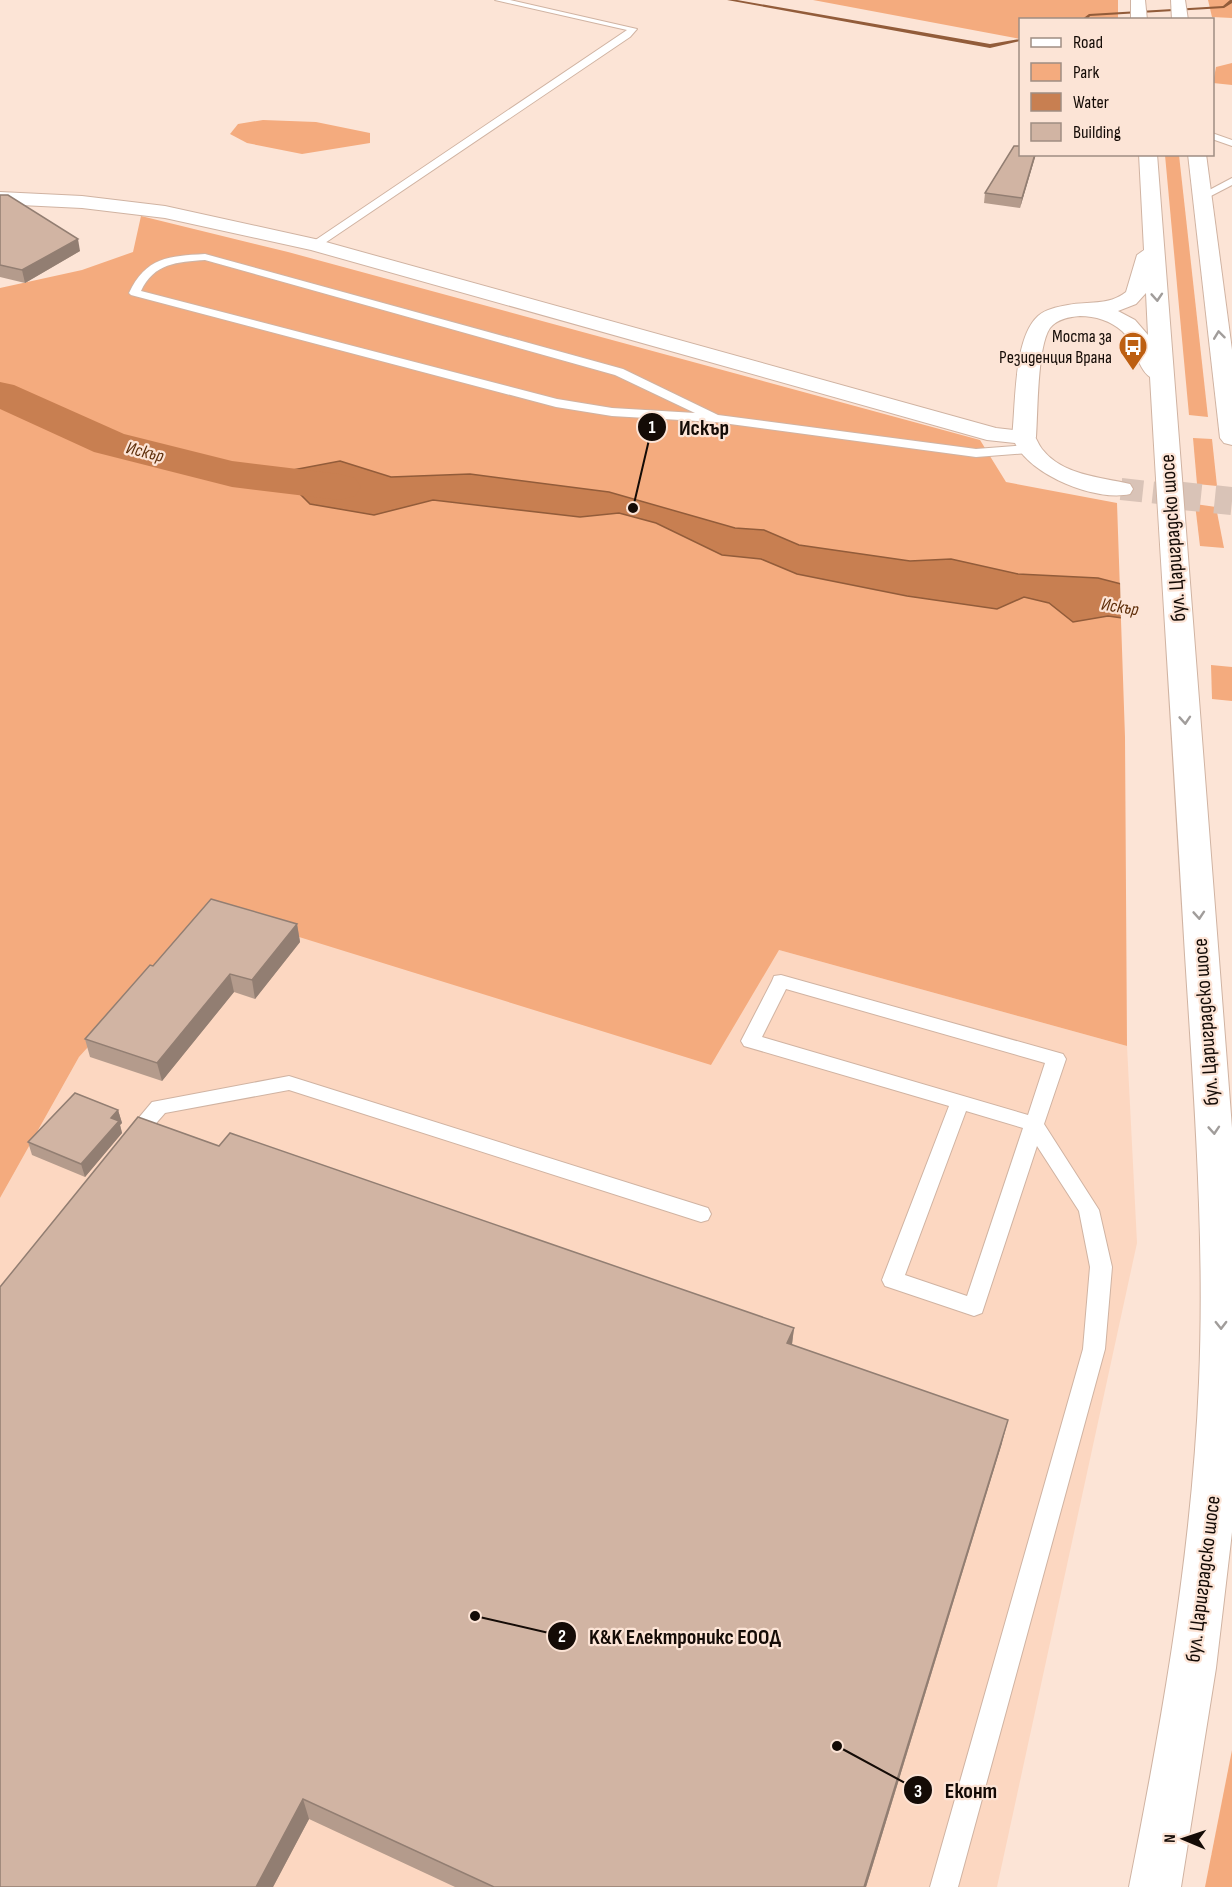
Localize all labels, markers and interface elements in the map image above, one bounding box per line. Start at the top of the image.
legend [1019,18,1214,156]
text: Road [1073,32,1103,53]
text: Park [1073,62,1099,83]
text: Water [1073,92,1109,113]
text: Building [1073,122,1121,143]
one-way arrow [1150,292,1163,301]
place label: Моста за Резиденция Врана [999,326,1112,368]
bus stop icon: Моста за Резиденция Врана [1117,330,1149,372]
one-way arrow [1214,330,1226,339]
callout: Искър [637,407,741,447]
text: Искър [679,415,729,442]
text: 1 [648,417,656,438]
water label: Искър [124,437,167,467]
street label: бул. Цариградско шосе [1155,453,1191,623]
water label: Искър [1100,594,1141,620]
one-way arrow [1178,716,1191,725]
one-way arrow [1192,910,1205,919]
street label: бул. Цариградско шосе [1188,937,1224,1107]
one-way arrow [1207,1126,1220,1135]
one-way arrow [1215,1321,1227,1330]
street label: бул. Цариградско шосе [1180,1494,1226,1664]
callout: K&K Електроникс ЕООД [547,1616,793,1656]
text: K&K Електроникс ЕООД [589,1624,781,1651]
text: 2 [558,1626,566,1647]
callout: Еконт [903,1770,1009,1810]
text: Еконт [945,1778,997,1805]
text: 3 [914,1781,922,1802]
north arrow [1154,1809,1214,1869]
text: N [1161,1834,1180,1843]

